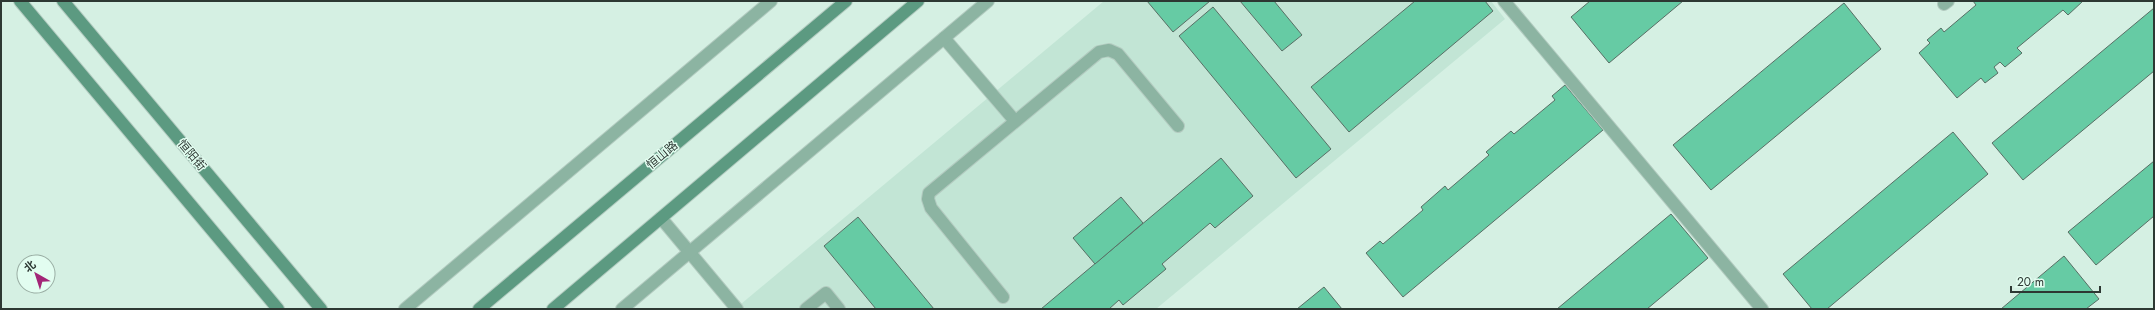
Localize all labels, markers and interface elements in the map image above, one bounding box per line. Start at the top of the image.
street label: 恒阳街 [174,135,210,175]
street label: 恒山路 [642,137,682,173]
north arrow [16,254,56,294]
text: 北 [20,257,39,276]
scale bar [2011,268,2100,294]
text: 20 m [2017,273,2044,291]

